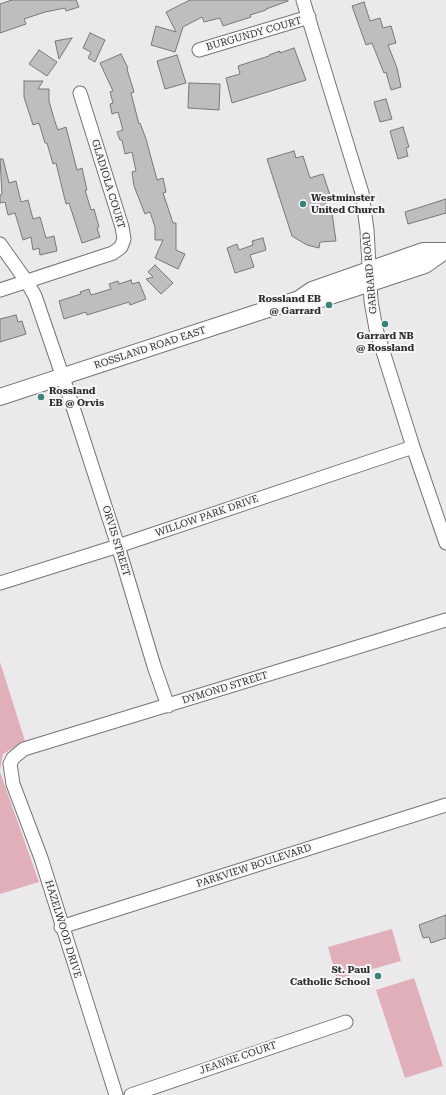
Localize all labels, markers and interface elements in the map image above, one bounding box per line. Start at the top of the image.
street label: BURGUNDY COURT [205,15,303,53]
street label: GLADIOLA COURT [89,138,127,230]
place label: Westminster United Church [311,192,385,216]
marker: Westminster United Church [298,199,308,209]
street label: GARRARD ROAD [360,231,380,315]
place label: Rossland EB @ Garrard [258,293,321,316]
marker: Rossland EB @ Garrard [324,300,334,310]
marker: Garrard NB @ Rossland [380,319,390,329]
street label: ROSSLAND ROAD EAST [93,324,207,372]
place label: Garrard NB @ Rossland [356,330,414,354]
place label: Rossland EB @ Orvis [49,385,104,408]
marker: Rossland EB @ Orvis [36,392,46,402]
street label: WILLOW PARK DRIVE [154,493,260,539]
street label: ORVIS STREET [100,504,132,578]
street label: DYMOND STREET [181,669,269,707]
street label: PARKVIEW BOULEVARD [195,842,313,890]
street label: HAZELWOOD DRIVE [42,879,84,979]
place label: St. Paul Catholic School [290,964,370,988]
marker: St. Paul Catholic School [373,971,383,981]
street label: JEANNE COURT [198,1039,278,1077]

